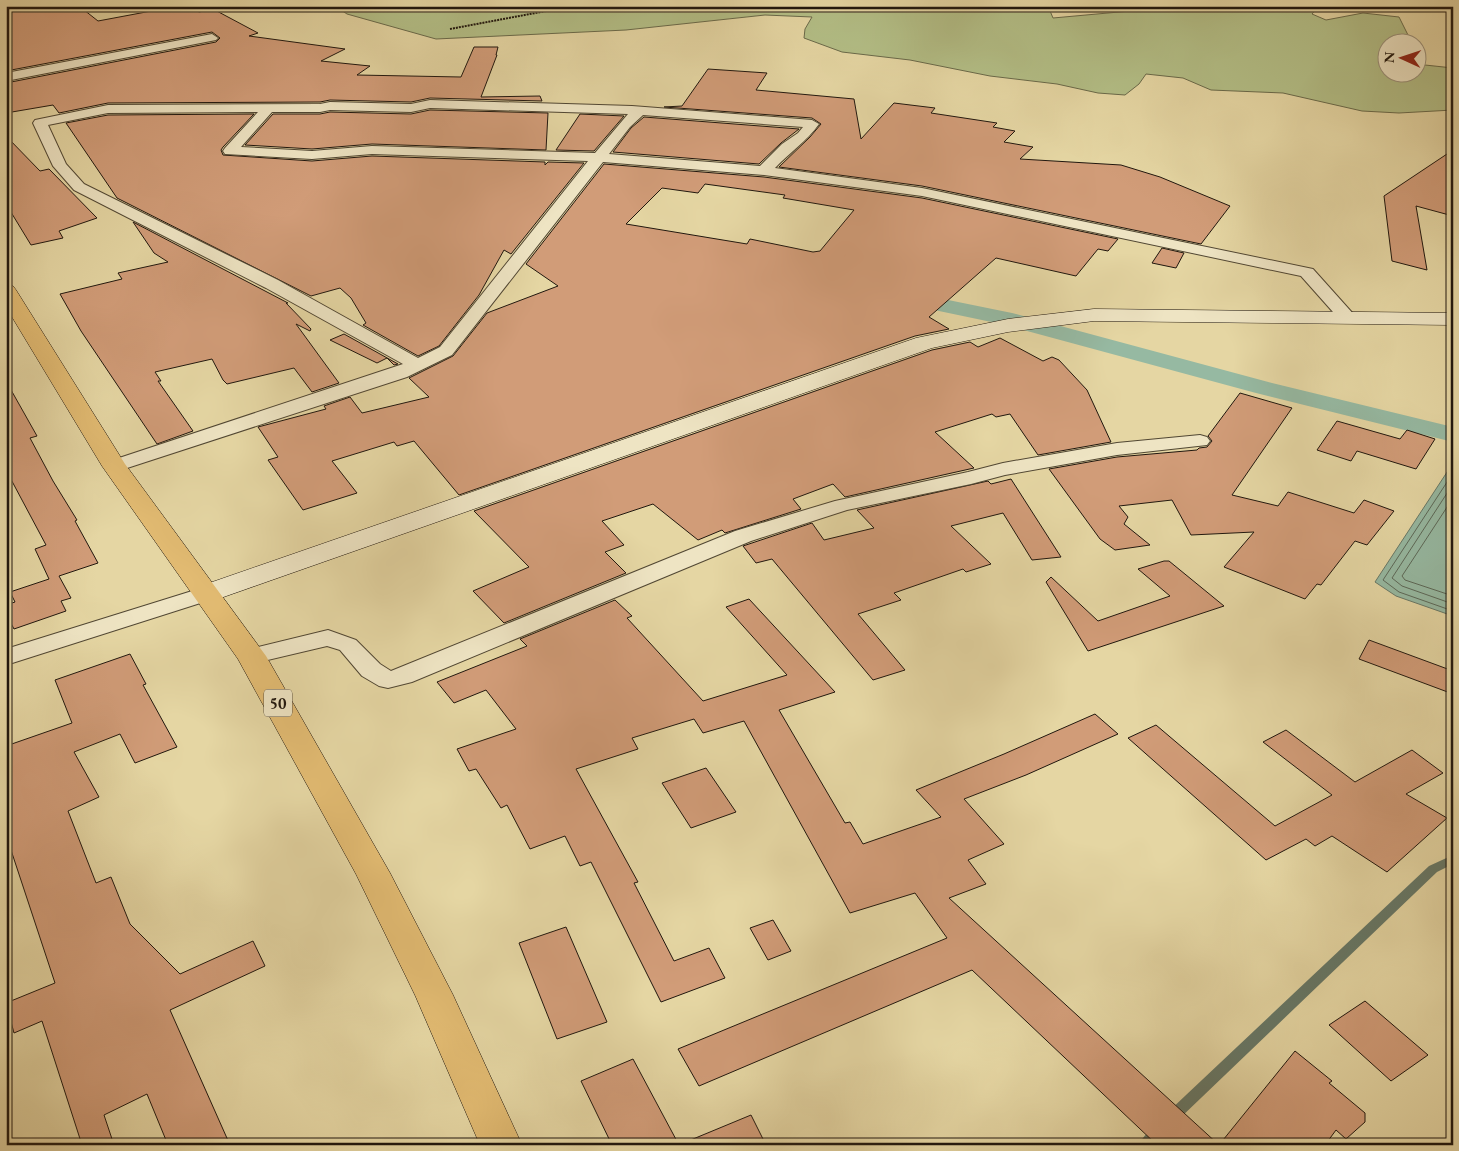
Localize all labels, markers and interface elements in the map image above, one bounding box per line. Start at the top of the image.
north arrow [1376,32,1426,82]
text: N [1380,51,1398,63]
road number: 50 [264,690,292,716]

